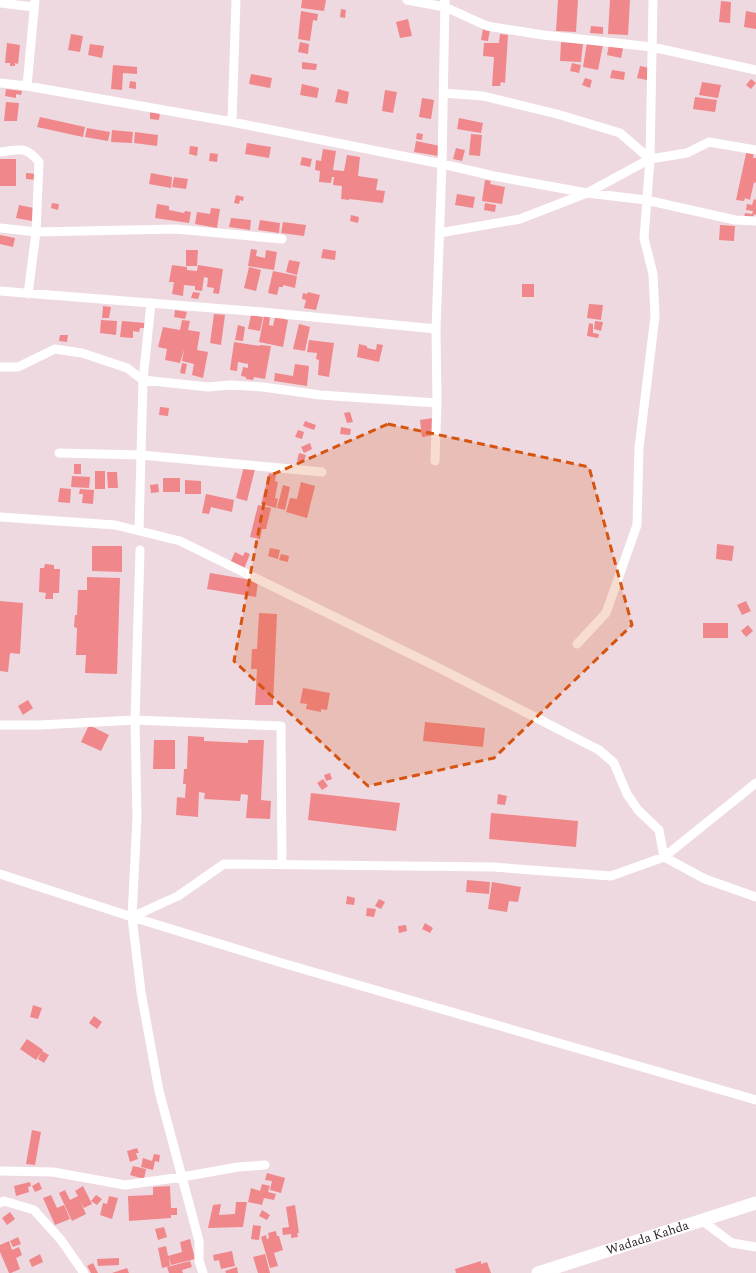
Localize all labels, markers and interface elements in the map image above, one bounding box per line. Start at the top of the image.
street label: Wadada Kahda [603,1215,692,1261]

